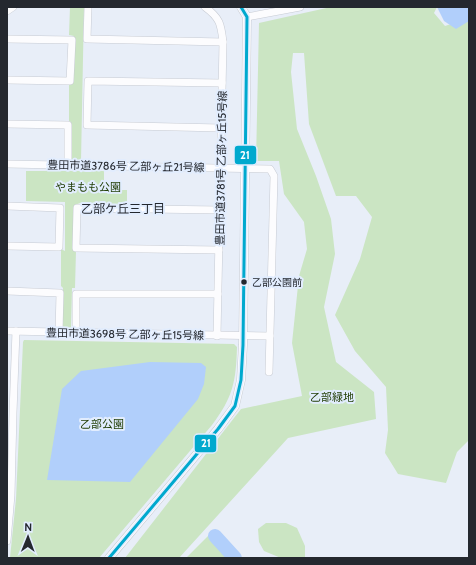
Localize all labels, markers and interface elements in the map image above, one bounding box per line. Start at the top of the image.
street label: 豊田市道3781号 乙部ヶ丘15号線 [213,91,229,245]
line badge: 21 [234,145,257,165]
text: 21 [240,148,250,162]
street label: 豊田市道3786号 乙部ヶ丘21号線 [47,158,205,174]
park label: やまもも公園 [55,180,121,194]
district label: 乙部ケ丘三丁目 [81,201,165,216]
place label: 乙部公園前 [252,276,302,289]
marker: 乙部公園前 [239,277,249,287]
street label: 豊田市道3698号 乙部ヶ丘15号線 [46,326,204,342]
park label: 乙部緑地 [310,390,354,404]
park label: 乙部公園 [80,417,124,431]
line badge: 21 [194,434,217,453]
text: 21 [201,436,211,450]
north arrow [8,517,48,557]
text: N [24,520,32,534]

